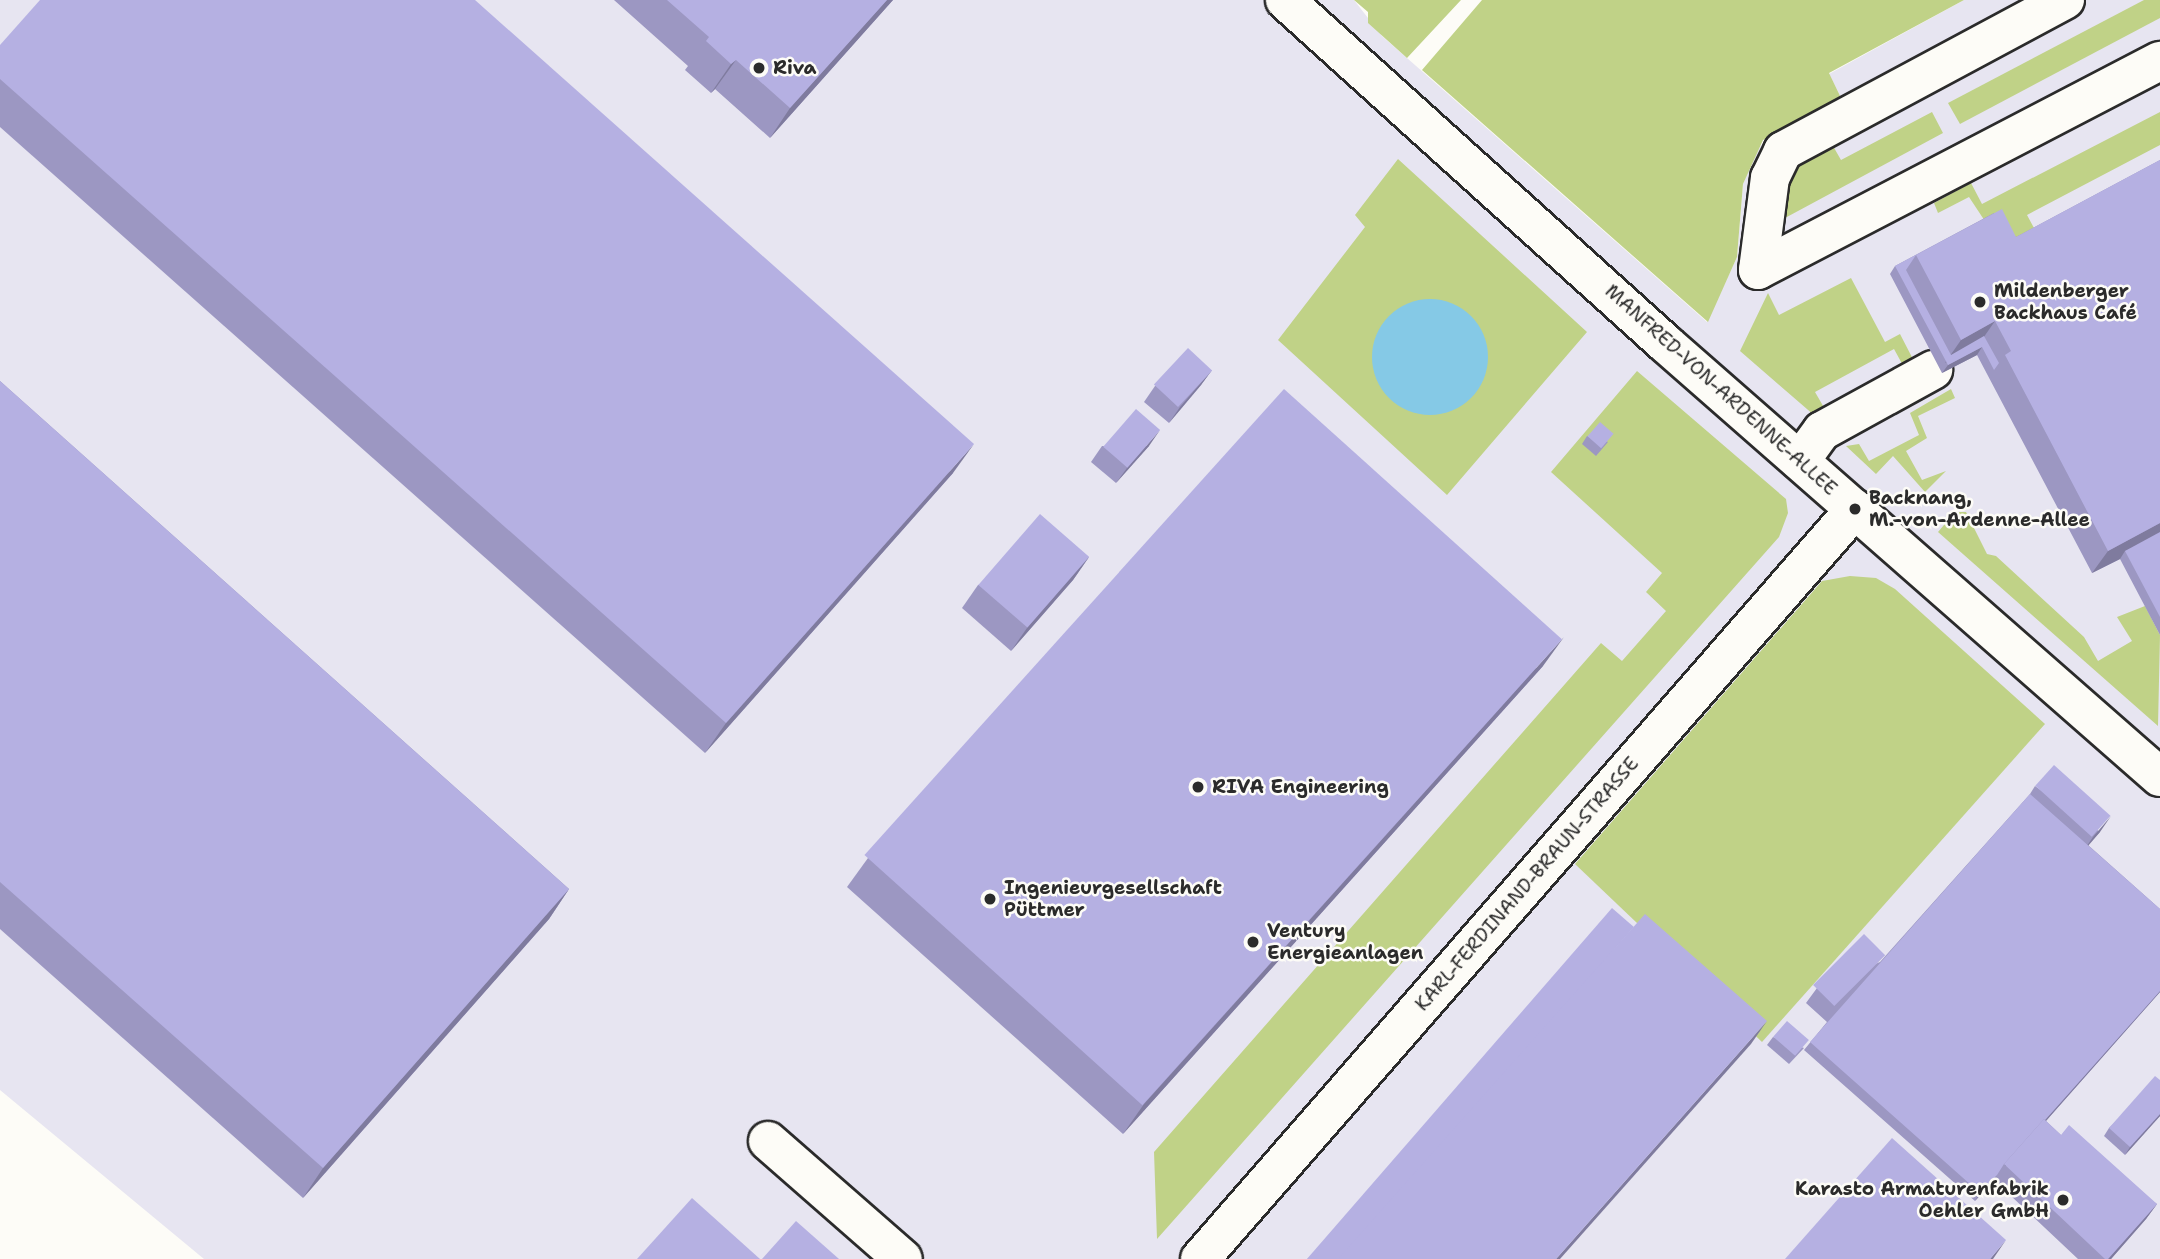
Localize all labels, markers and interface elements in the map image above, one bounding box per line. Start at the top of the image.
place label: Riva [773,57,817,79]
marker: Riva [751,60,767,76]
street label: MANFRED-VON-ARDENNE-ALLEE [1600,280,1842,500]
place label: Mildenberger Backhaus Café [1994,280,2137,324]
marker: Mildenberger Backhaus Café [1972,294,1988,310]
place label: Backnang, M.-von-Ardenne-Allee [1869,487,2090,531]
marker: Backnang, M.-von-Ardenne-Allee [1847,501,1863,517]
street label: KARL-FERDINAND-BRAUN-STRASSE [1411,752,1643,1016]
place label: RIVA Engineering [1212,776,1389,798]
marker: RIVA Engineering [1190,779,1206,795]
place label: Ingenieurgesellschaft Püttmer [1004,877,1222,921]
marker: Ingenieurgesellschaft Püttmer [982,891,998,907]
place label: Ventury Energieanlagen [1267,920,1423,964]
marker: Ventury Energieanlagen [1245,934,1261,950]
place label: Karasto Armaturenfabrik Oehler GmbH [1795,1178,2049,1222]
marker: Karasto Armaturenfabrik Oehler GmbH [2055,1192,2071,1208]

